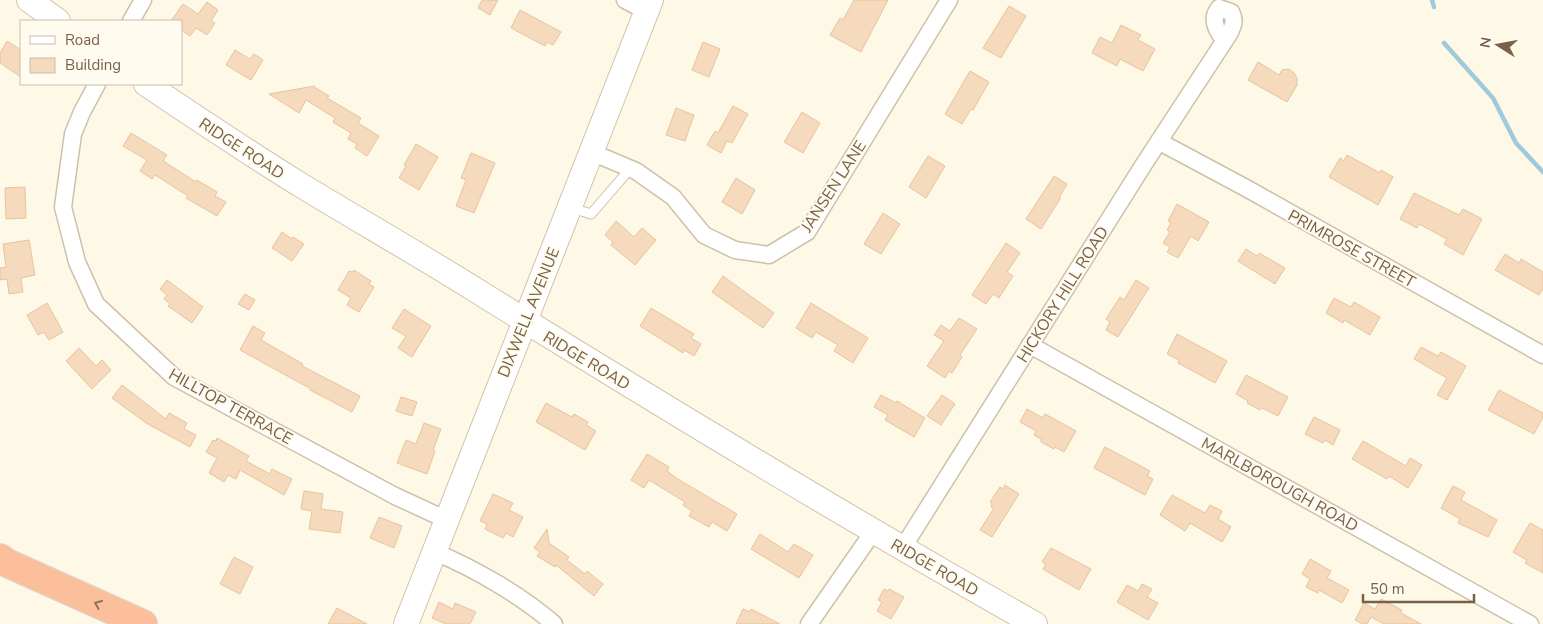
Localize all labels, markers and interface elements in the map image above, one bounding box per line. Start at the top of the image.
legend [20,20,182,85]
north arrow [1473,20,1523,70]
text: Road [65,30,100,50]
text: N [1475,36,1496,50]
text: Building [65,55,121,75]
street label: RIDGE ROAD [194,113,289,185]
street label: JANSEN LANE [795,137,872,237]
street label: PRIMROSE STREET [1284,205,1420,293]
street label: HICKORY HILL ROAD [1012,222,1114,367]
street label: DIXWELL AVENUE [493,244,565,381]
street label: RIDGE ROAD [539,326,634,396]
street label: HILLTOP TERRACE [164,364,297,450]
street label: MARLBOROUGH ROAD [1197,432,1362,537]
street label: RIDGE ROAD [887,534,982,602]
scale bar [1363,572,1474,604]
text: 50 m [1370,579,1405,599]
one-way arrow [94,600,103,611]

